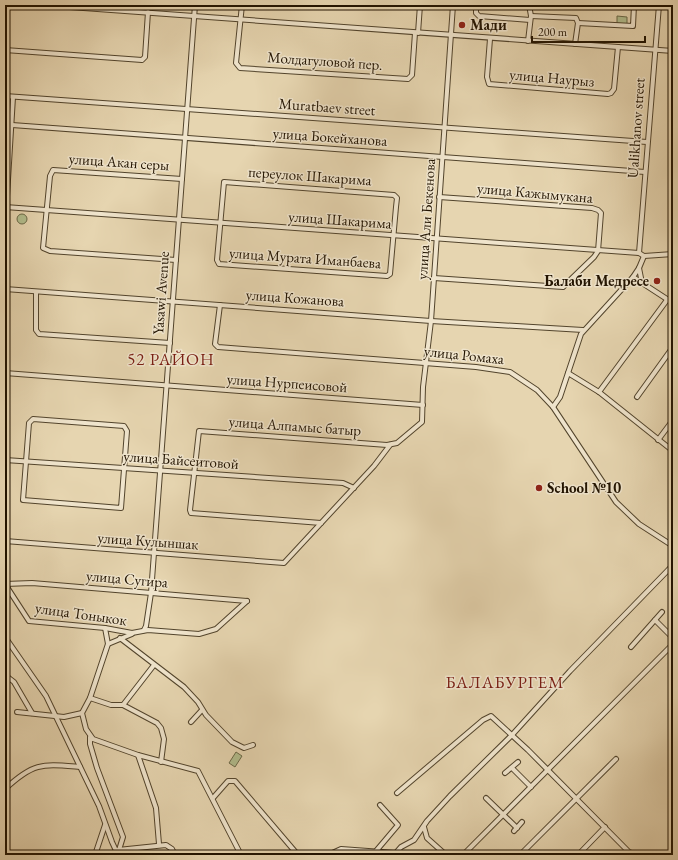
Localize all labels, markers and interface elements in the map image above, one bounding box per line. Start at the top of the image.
place label: Мади [470,15,507,34]
scale bar [532,18,645,44]
marker: Мади [457,20,467,30]
text: 200 m [538,24,568,40]
street label: Молдагуловой пер. [267,47,383,74]
street label: улица Наурыз [509,64,596,91]
street label: Ualikhanov street [623,77,649,179]
street label: Muratbaev street [278,94,376,119]
street label: улица Бокейханова [272,123,388,150]
street label: улица Акан серы [68,149,170,174]
street label: улица Али Бекенова [412,158,439,280]
street label: переулок Шакарима [248,162,372,189]
street label: улица Кажымукана [476,178,594,207]
street label: улица Шакарима [288,206,392,233]
street label: улица Мурата Иманбаева [228,243,382,272]
street label: Yasawi Avenue [148,250,173,335]
place label: Балаби Медресе [544,271,649,290]
marker: Балаби Медресе [652,276,662,286]
street label: улица Кожанова [245,285,345,310]
street label: улица Ромаха [423,341,505,368]
district label: 52 РАЙОН [127,348,215,370]
street label: улица Нурпеисовой [226,369,348,396]
street label: улица Алпамыс батыр [228,411,362,440]
street label: улица Байсеитовой [123,446,239,473]
place label: School №10 [547,478,621,497]
marker: School №10 [534,483,544,493]
street label: улица Кулыншак [97,527,199,554]
street label: улица Сугира [85,565,169,592]
street label: улица Тоныкок [34,598,128,629]
district label: БАЛАБУРГЕМ [446,671,564,693]

